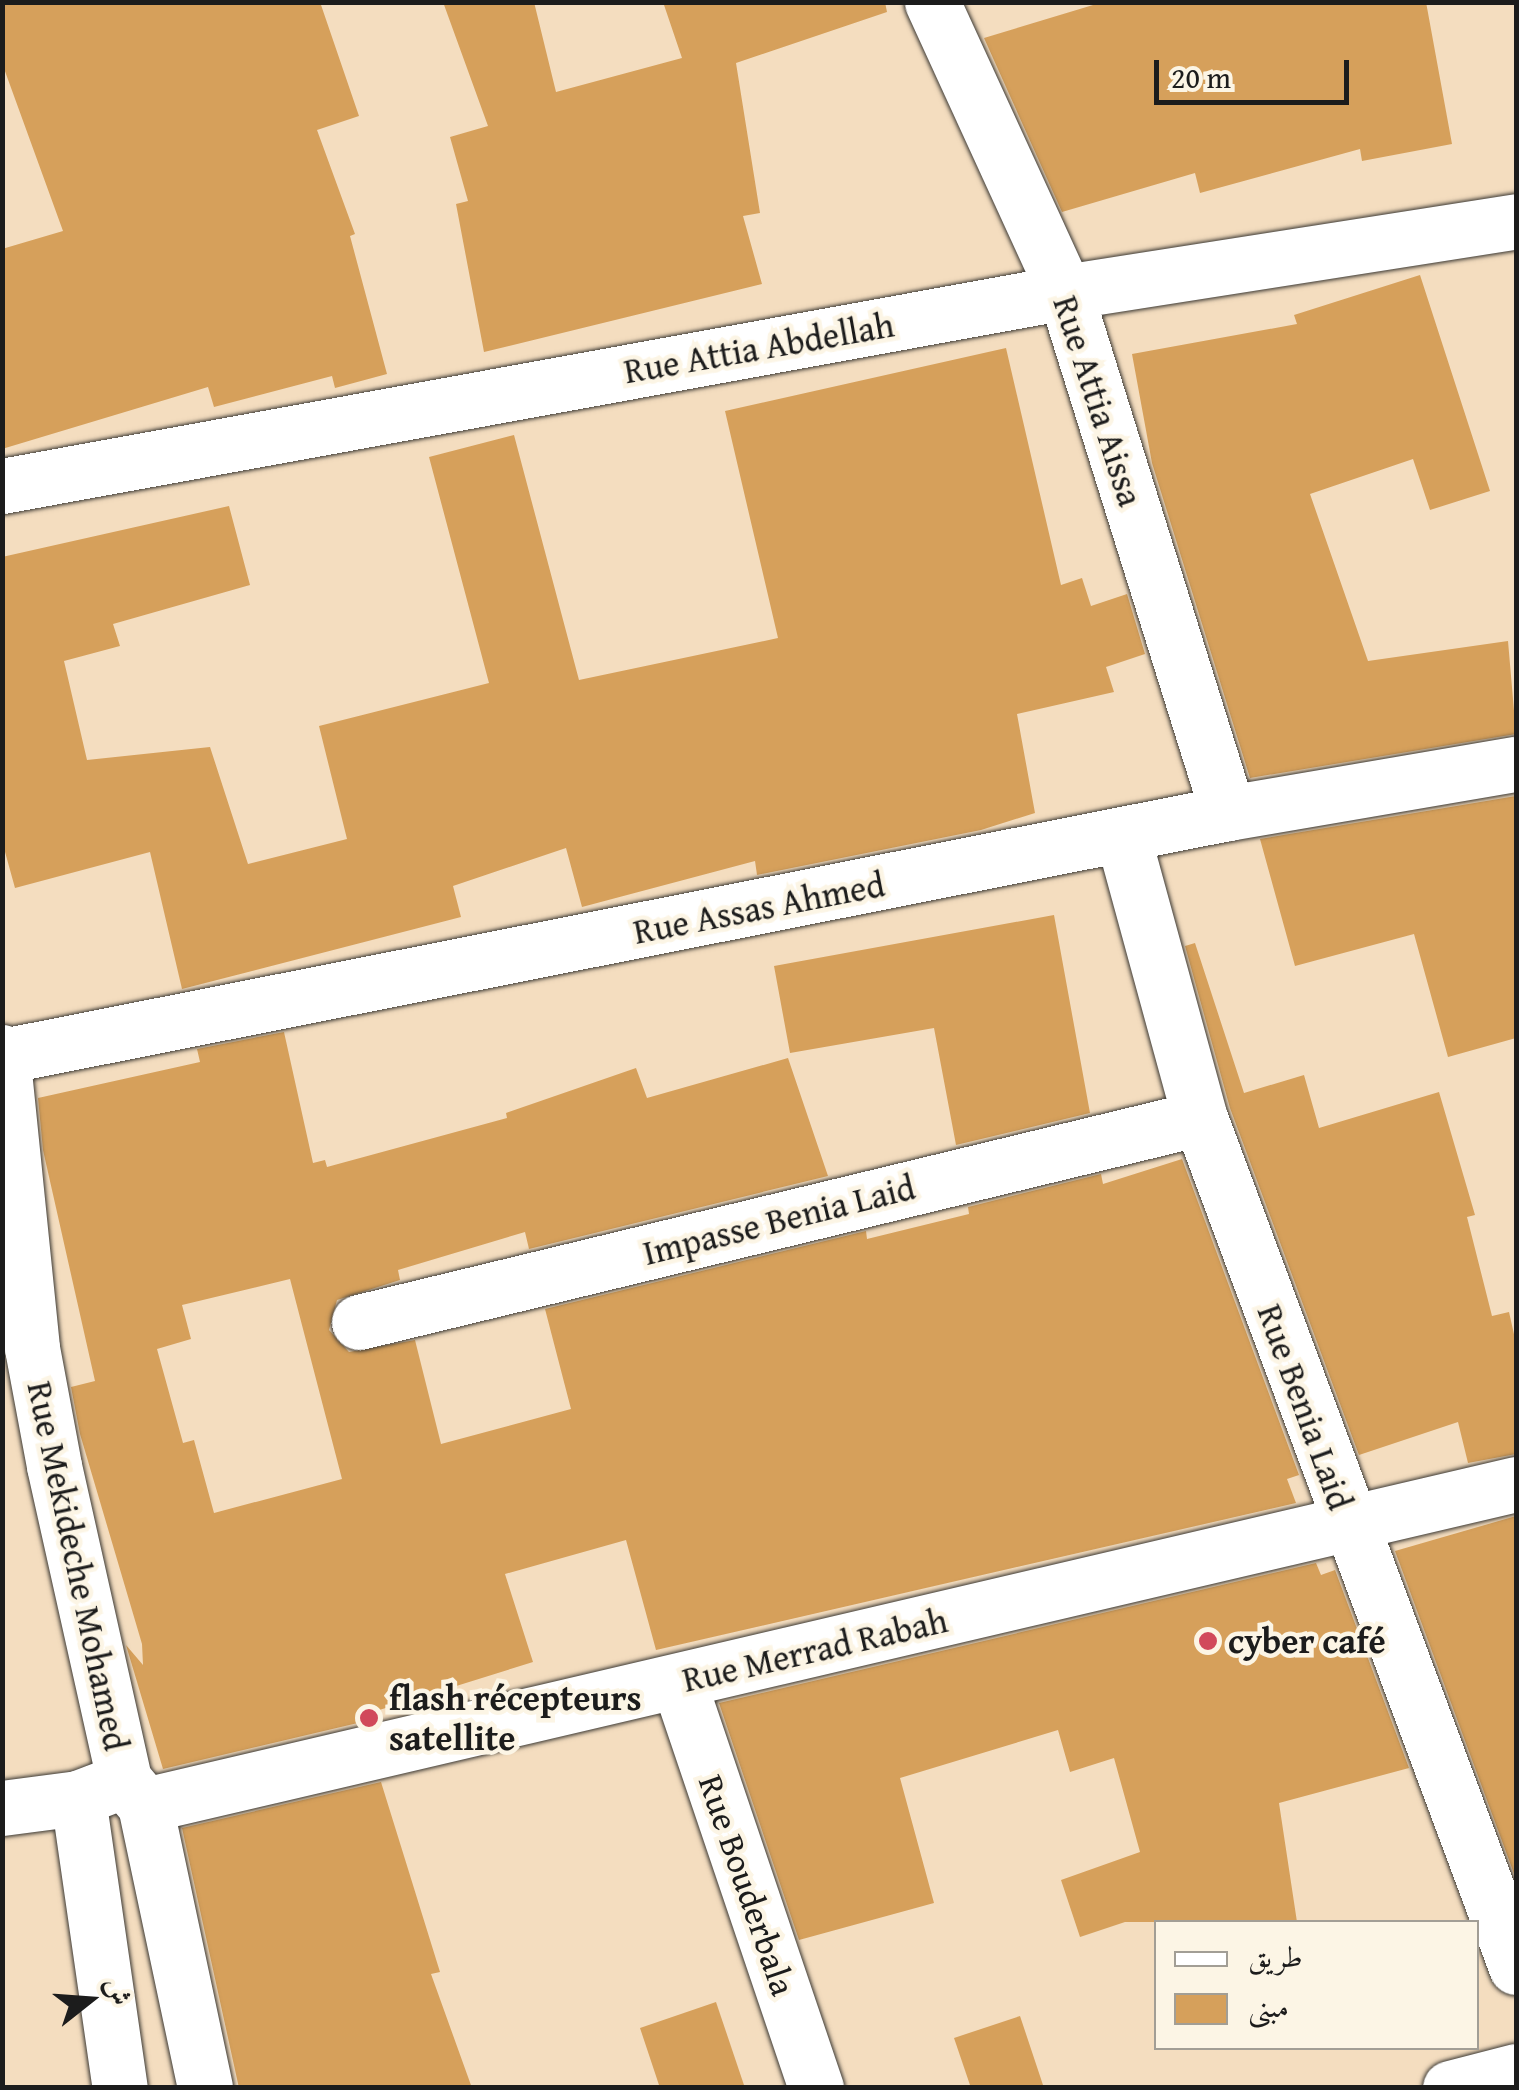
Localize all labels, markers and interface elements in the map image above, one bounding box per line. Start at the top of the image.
scale bar [1159,40,1354,102]
text: 20 m [1171,55,1231,99]
street label: Rue Attia Aissa [1044,291,1152,511]
street label: Rue Attia Abdellah [621,304,897,392]
street label: Rue Assas Ahmed [630,863,888,953]
street label: Impasse Benia Laid [639,1166,919,1274]
street label: Rue Benia Laid [1248,1299,1362,1515]
street label: Rue Mekideche Mohamed [18,1378,138,1754]
street label: Rue Merrad Rabah [678,1599,952,1701]
place label: cyber café [1228,1620,1386,1662]
marker: cyber café [1197,1630,1219,1652]
place label: flash récepteurs satellite [389,1677,642,1759]
marker: flash récepteurs satellite [358,1707,380,1729]
street label: Rue Bouderbala [690,1769,804,2001]
legend [1154,1920,1479,2050]
text: طريق [1248,1934,1303,1978]
north arrow [40,1950,140,2050]
text: ش [96,1972,143,2010]
text: مبنى [1248,1984,1289,2028]

